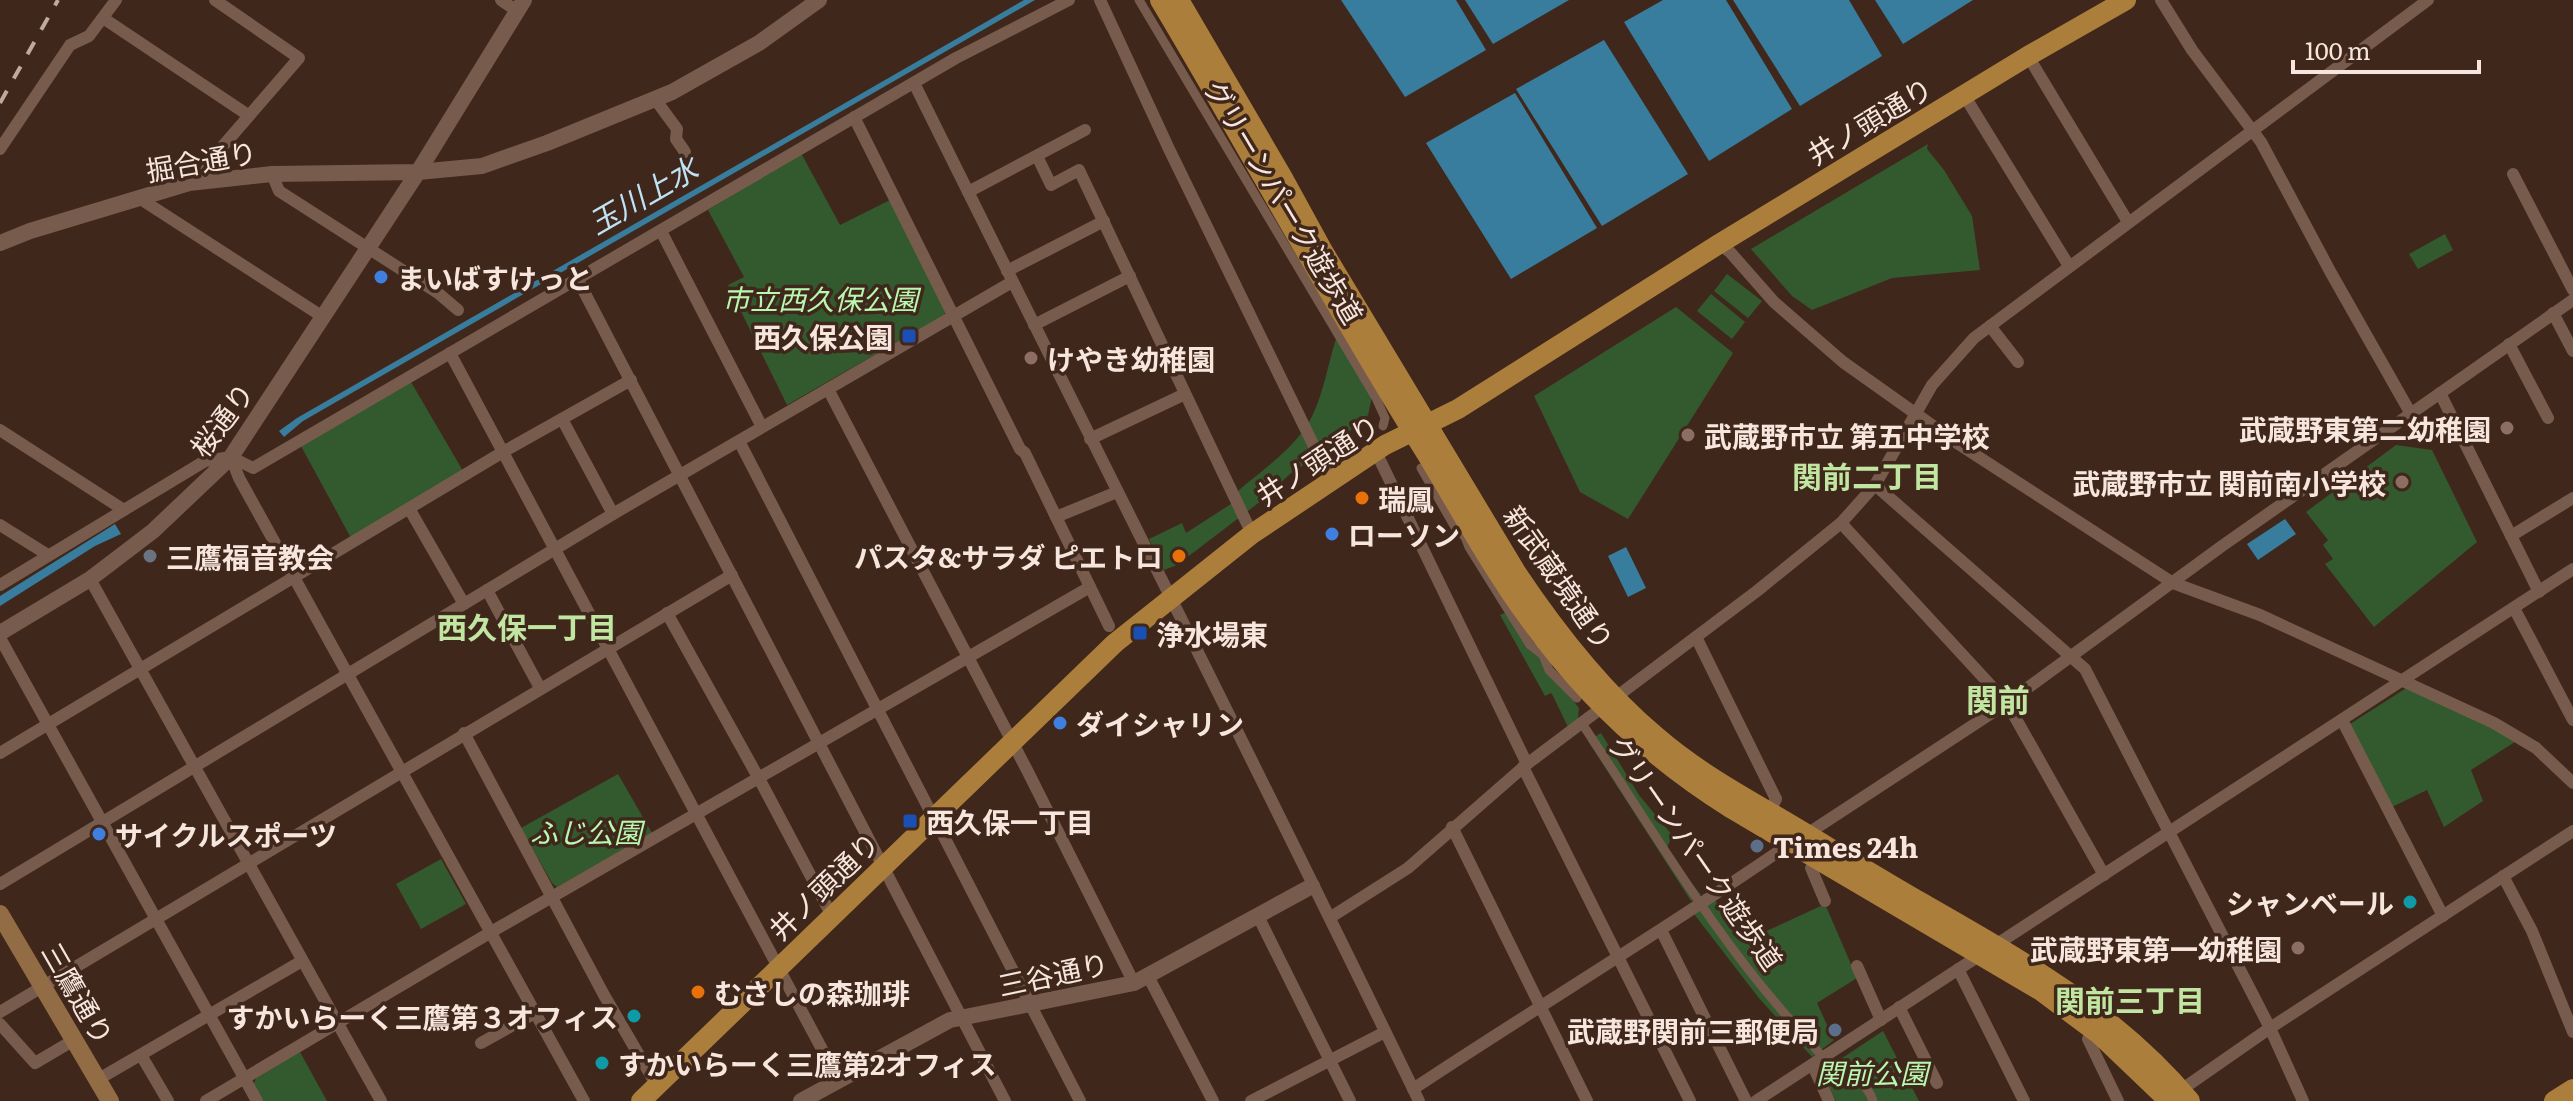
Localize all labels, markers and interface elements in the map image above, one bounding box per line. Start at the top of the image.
scale bar [2293,24,2479,74]
text: 100 m [2305,32,2371,67]
street label: 井ノ頭通り [1798,66,1940,174]
street label: グリーンパーク遊歩道 [1195,71,1375,331]
street label: 掘合通り [142,130,260,190]
water label: 玉川上水 [579,143,708,243]
place label: まいばすけっと [397,256,593,298]
marker: まいばすけっと [372,268,390,286]
park label: 市立西久保公園 [722,277,922,319]
place label: 西久保公園 [753,315,893,357]
marker: 西久保公園 [900,327,918,345]
place label: けやき幼稚園 [1047,337,1215,379]
marker: けやき幼稚園 [1022,349,1040,367]
street label: 桜通り [179,373,263,465]
street label: 井ノ頭通り [1247,403,1387,515]
place label: 武蔵野東第二幼稚園 [2239,407,2491,449]
place label: 武蔵野市立 第五中学校 [1704,414,1990,456]
marker: 武蔵野東第二幼稚園 [2498,419,2516,437]
marker: 武蔵野市立 第五中学校 [1679,426,1697,444]
district label: 関前二丁目 [1792,453,1942,497]
place label: 武蔵野市立 関前南小学校 [2072,461,2386,503]
marker: 武蔵野市立 関前南小学校 [2393,473,2411,491]
place label: 瑞鳳 [1378,477,1434,519]
marker: 瑞鳳 [1353,489,1371,507]
street label: 新武蔵境通り [1495,496,1625,658]
place label: ローソン [1348,513,1460,555]
marker: ローソン [1323,525,1341,543]
place label: 三鷹福音教会 [166,535,334,577]
place label: パスタ&サラダ ピエトロ [854,535,1163,577]
marker: 三鷹福音教会 [141,547,159,565]
marker: パスタ&サラダ ピエトロ [1170,547,1188,565]
district label: 西久保一丁目 [437,604,617,648]
place label: 浄水場東 [1156,612,1268,654]
marker: 浄水場東 [1131,624,1149,642]
district label: 関前 [1966,674,2030,722]
place label: ダイシャリン [1076,702,1244,744]
marker: ダイシャリン [1051,714,1069,732]
street label: グリーンパーク遊歩道 [1600,726,1794,978]
place label: 西久保一丁目 [926,800,1094,842]
park label: ふじ公園 [530,810,646,852]
marker: 西久保一丁目 [901,812,919,830]
place label: サイクルスポーツ [115,813,337,855]
street label: 井ノ頭通り [758,821,888,949]
marker: サイクルスポーツ [90,825,108,843]
place label: Times 24h [1773,825,1918,867]
marker: Times 24h [1748,837,1766,855]
place label: シャンベール [2226,881,2394,923]
marker: シャンベール [2401,893,2419,911]
place label: 武蔵野東第一幼稚園 [2030,927,2282,969]
street label: 三鷹通り [33,934,125,1052]
marker: 武蔵野東第一幼稚園 [2289,939,2307,957]
street label: 三谷通り [994,941,1112,1005]
place label: むさしの森珈琲 [714,971,910,1013]
district label: 関前三丁目 [2055,977,2205,1021]
marker: むさしの森珈琲 [689,983,707,1001]
place label: すかいらーく三鷹第３オフィス [227,995,618,1037]
marker: すかいらーく三鷹第３オフィス [625,1007,643,1025]
place label: 武蔵野関前三郵便局 [1567,1009,1819,1051]
marker: 武蔵野関前三郵便局 [1826,1021,1844,1039]
place label: すかいらーく三鷹第2オフィス [618,1042,996,1084]
park label: 関前公園 [1816,1051,1932,1093]
marker: すかいらーく三鷹第2オフィス [593,1054,611,1072]

